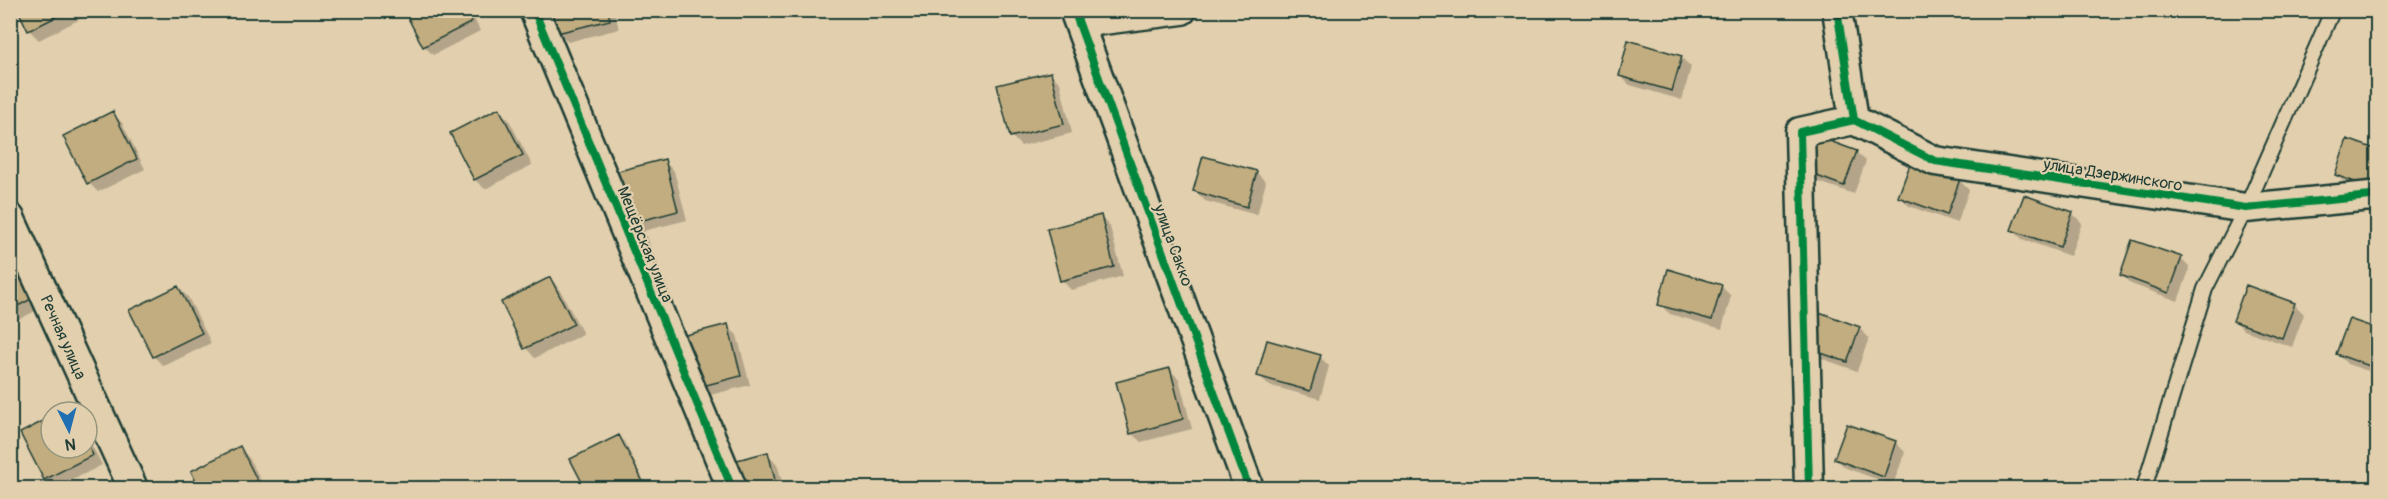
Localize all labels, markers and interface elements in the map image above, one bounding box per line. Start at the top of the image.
street label: улица Дзержинского [2041,154,2184,196]
street label: Мещёрская улица [613,184,677,305]
street label: улица Сакко [1149,201,1197,289]
street label: Речная улица [36,292,91,383]
north arrow [39,400,99,460]
text: N [64,433,77,454]

